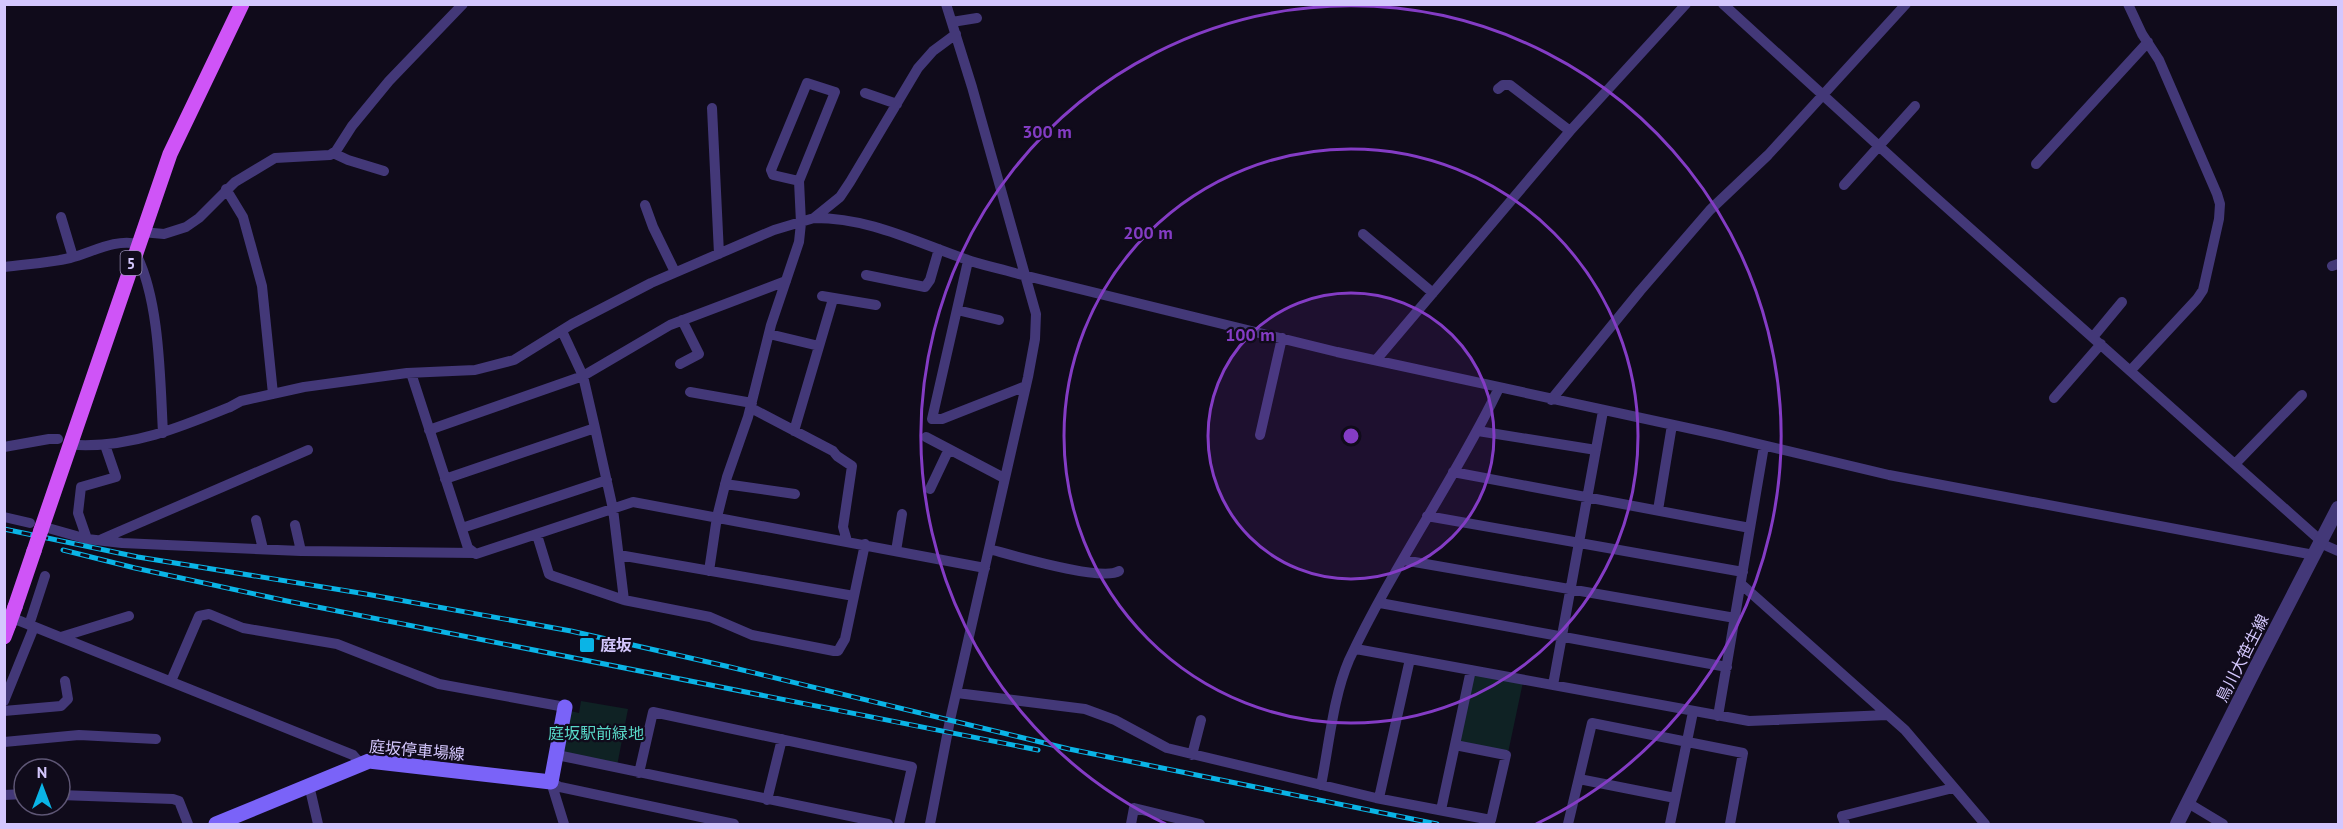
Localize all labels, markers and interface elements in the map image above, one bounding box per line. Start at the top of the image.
text: 300 m [1022,120,1072,143]
text: 200 m [1123,221,1173,244]
road number: 5 [120,251,142,275]
text: 100 m [1225,323,1275,346]
centre of rings [1341,426,1361,446]
street label: 鳥川大笹生線 [2211,611,2273,705]
place label: 庭坂 [600,635,632,655]
marker: 庭坂 [578,636,596,654]
park label: 庭坂駅前緑地 [548,723,644,743]
street label: 庭坂停車場線 [368,736,466,764]
north arrow [12,757,72,817]
text: N [37,762,47,782]

